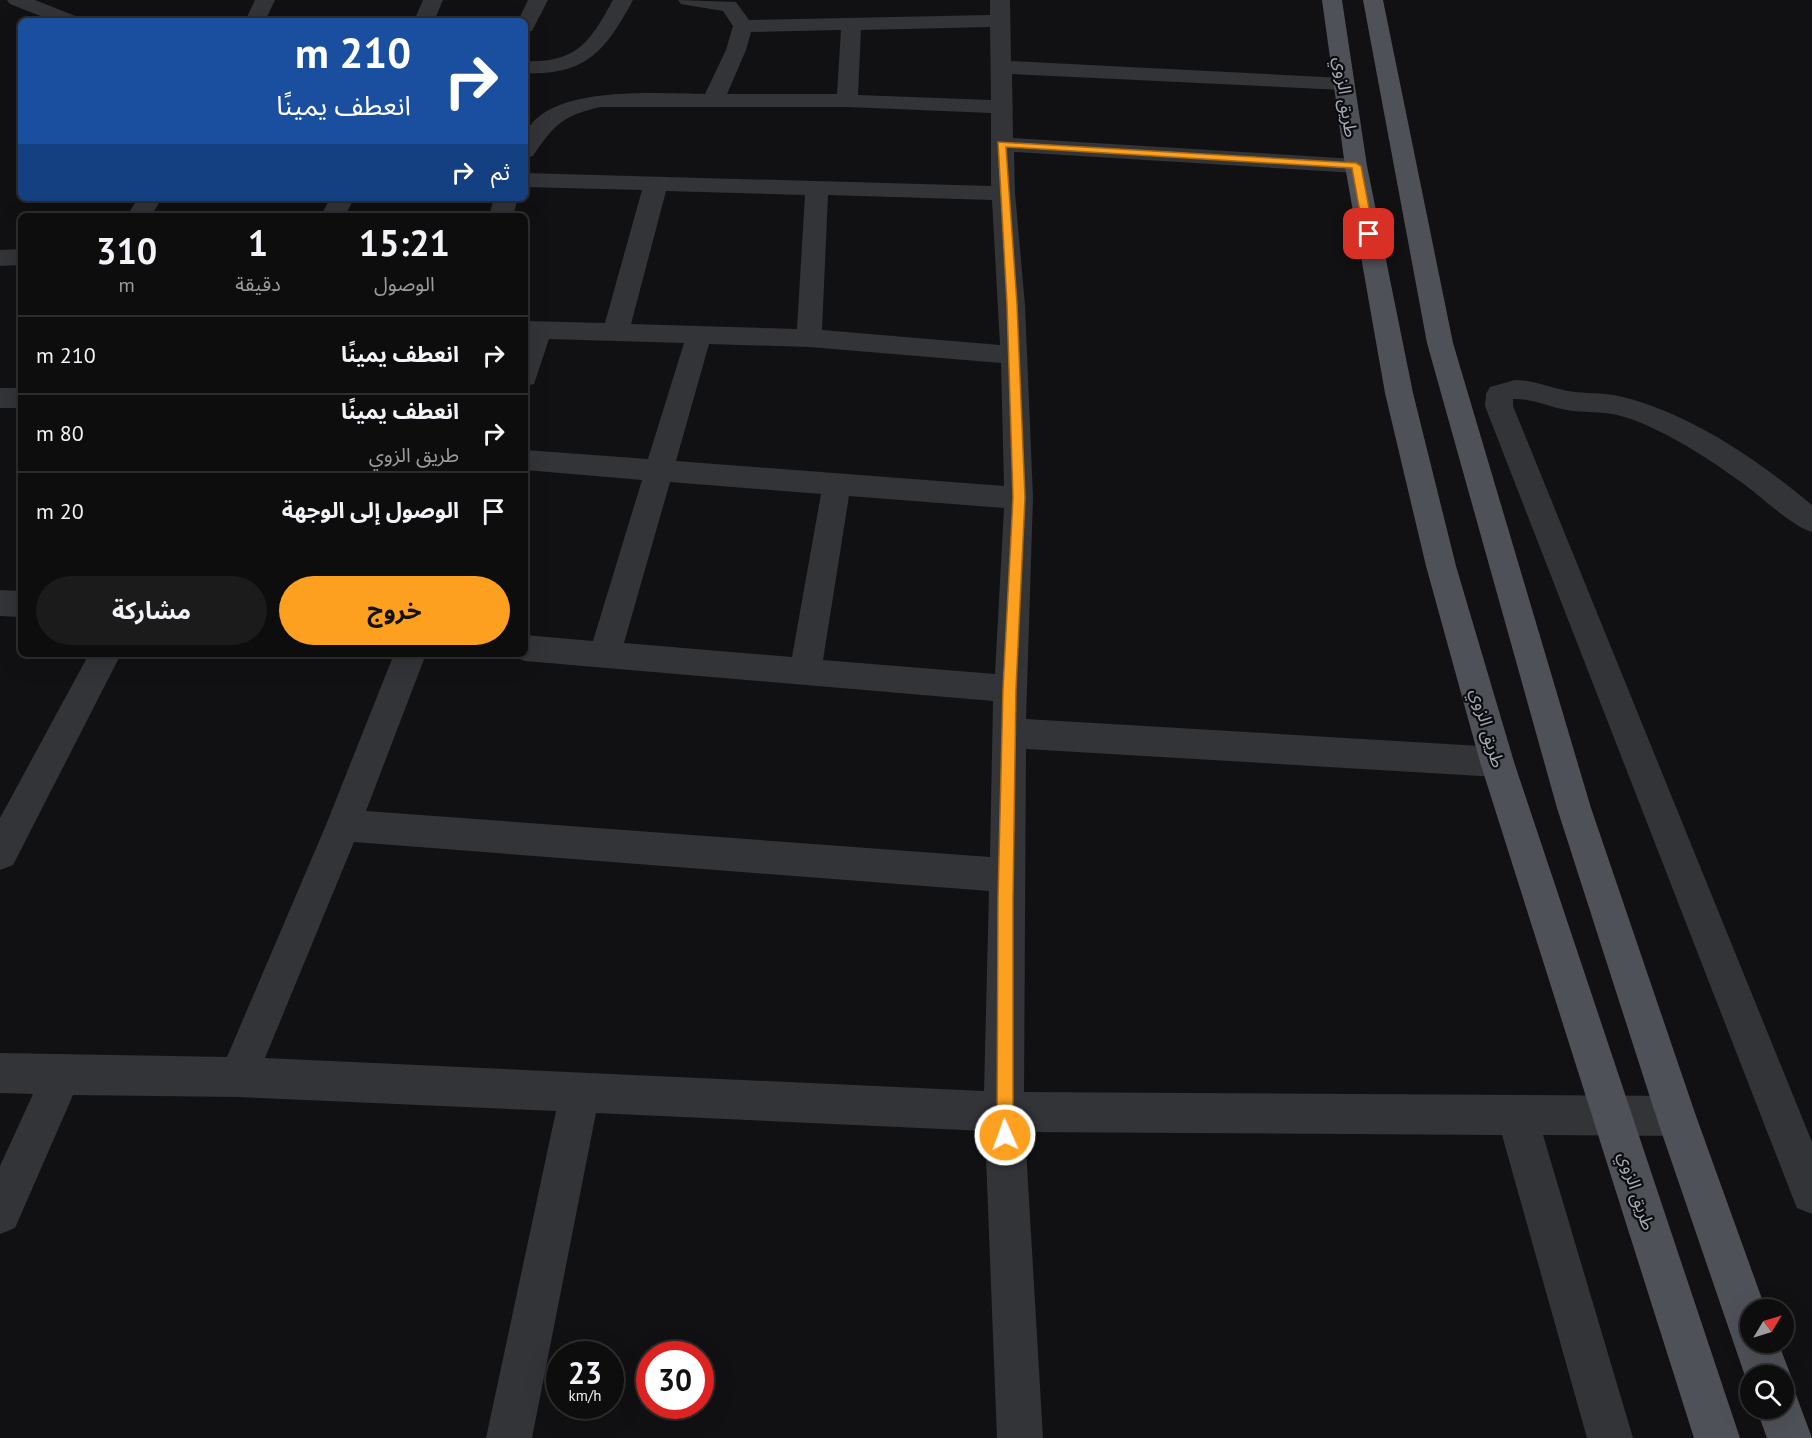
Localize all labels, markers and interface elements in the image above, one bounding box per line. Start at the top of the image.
text: 210 m [295,25,411,80]
icon: right [432,42,510,120]
street label: طريق الزوي [1327,55,1363,139]
text: انعطف يمينًا [276,88,411,122]
icon: right [446,156,479,189]
text: ثم [491,158,510,186]
pin [1343,208,1394,259]
icon: arrive [1352,217,1385,250]
text: 1 [248,219,268,266]
text: 15:21 [359,219,450,266]
text: 310 [96,227,157,274]
text: دقيقة [235,271,281,297]
text: الوصول [374,271,435,297]
text: m [118,272,135,298]
icon: right [477,339,510,372]
text: انعطف يمينًا [341,340,459,368]
text: 210 m [36,341,96,369]
text: انعطف يمينًا [341,397,459,425]
icon: right [477,417,510,450]
text: 80 m [36,419,84,447]
text: طريق الزوي [369,442,459,468]
icon: arrive [477,495,510,528]
text: الوصول إلى الوجهة [282,496,459,524]
text: 20 m [36,497,84,525]
button: مشاركة [36,576,267,645]
button: خروج [279,576,510,645]
street label: طريق الزوي [1464,686,1510,771]
position arrow [973,1103,1037,1167]
street label: طريق الزوي [1611,1149,1661,1234]
north arrow [1740,1299,1794,1353]
map controls [1740,1299,1794,1419]
speed limit sign: 30 [636,1341,714,1419]
text: 23 [568,1353,602,1392]
button: search [1740,1365,1794,1419]
text: km/h [569,1386,601,1405]

